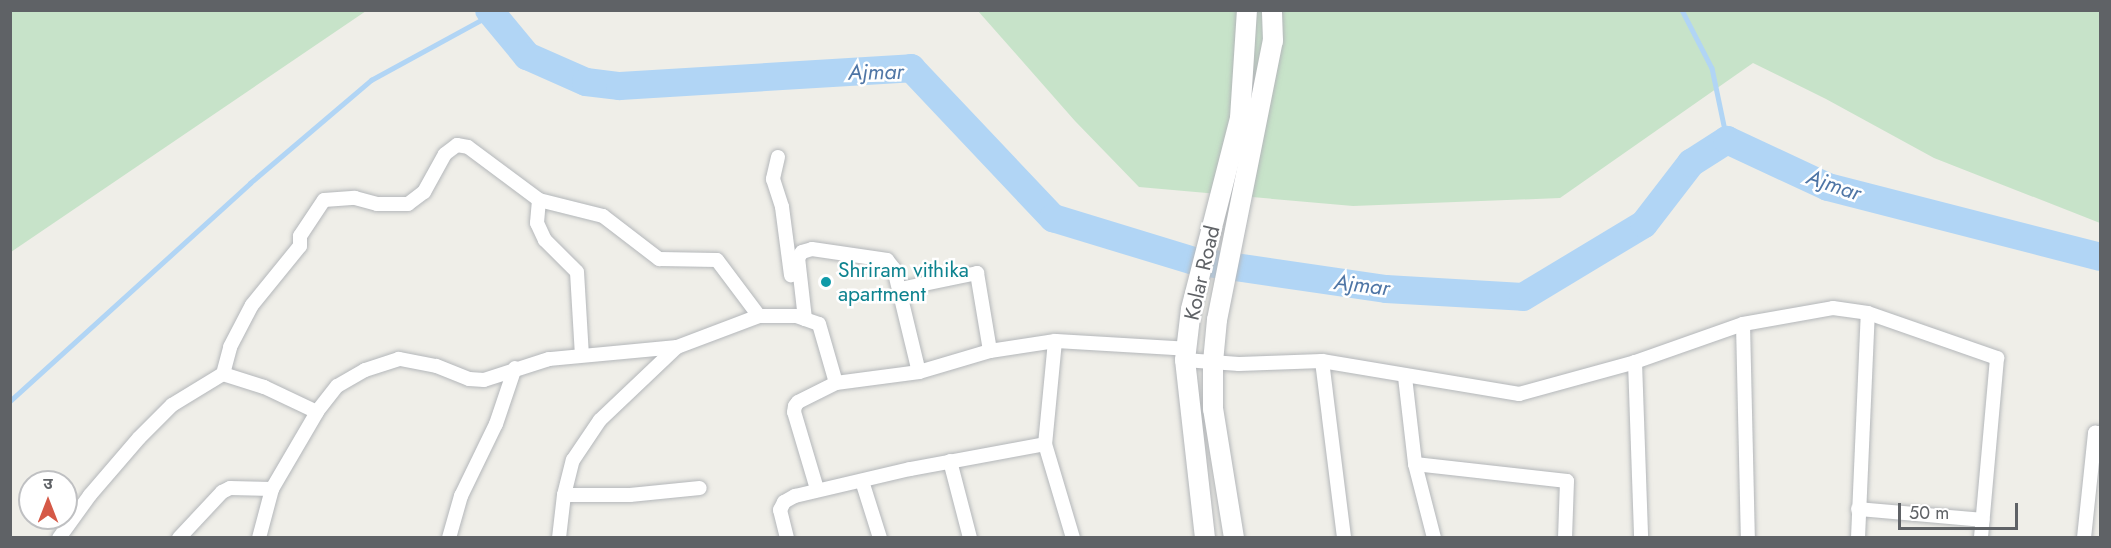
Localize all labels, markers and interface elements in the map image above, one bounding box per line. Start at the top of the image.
water label: Ajmar [848,58,904,86]
water label: Ajmar [1803,163,1865,207]
street label: Kolar Road [1179,223,1225,323]
place label: Shriram vithika apartment [838,257,969,307]
water label: Ajmar [1333,269,1391,301]
marker: Shriram vithika apartment [819,275,833,289]
north arrow [18,470,78,530]
text: उ [43,472,53,495]
scale bar [1901,491,2021,529]
text: 50 m [1909,500,1949,526]

